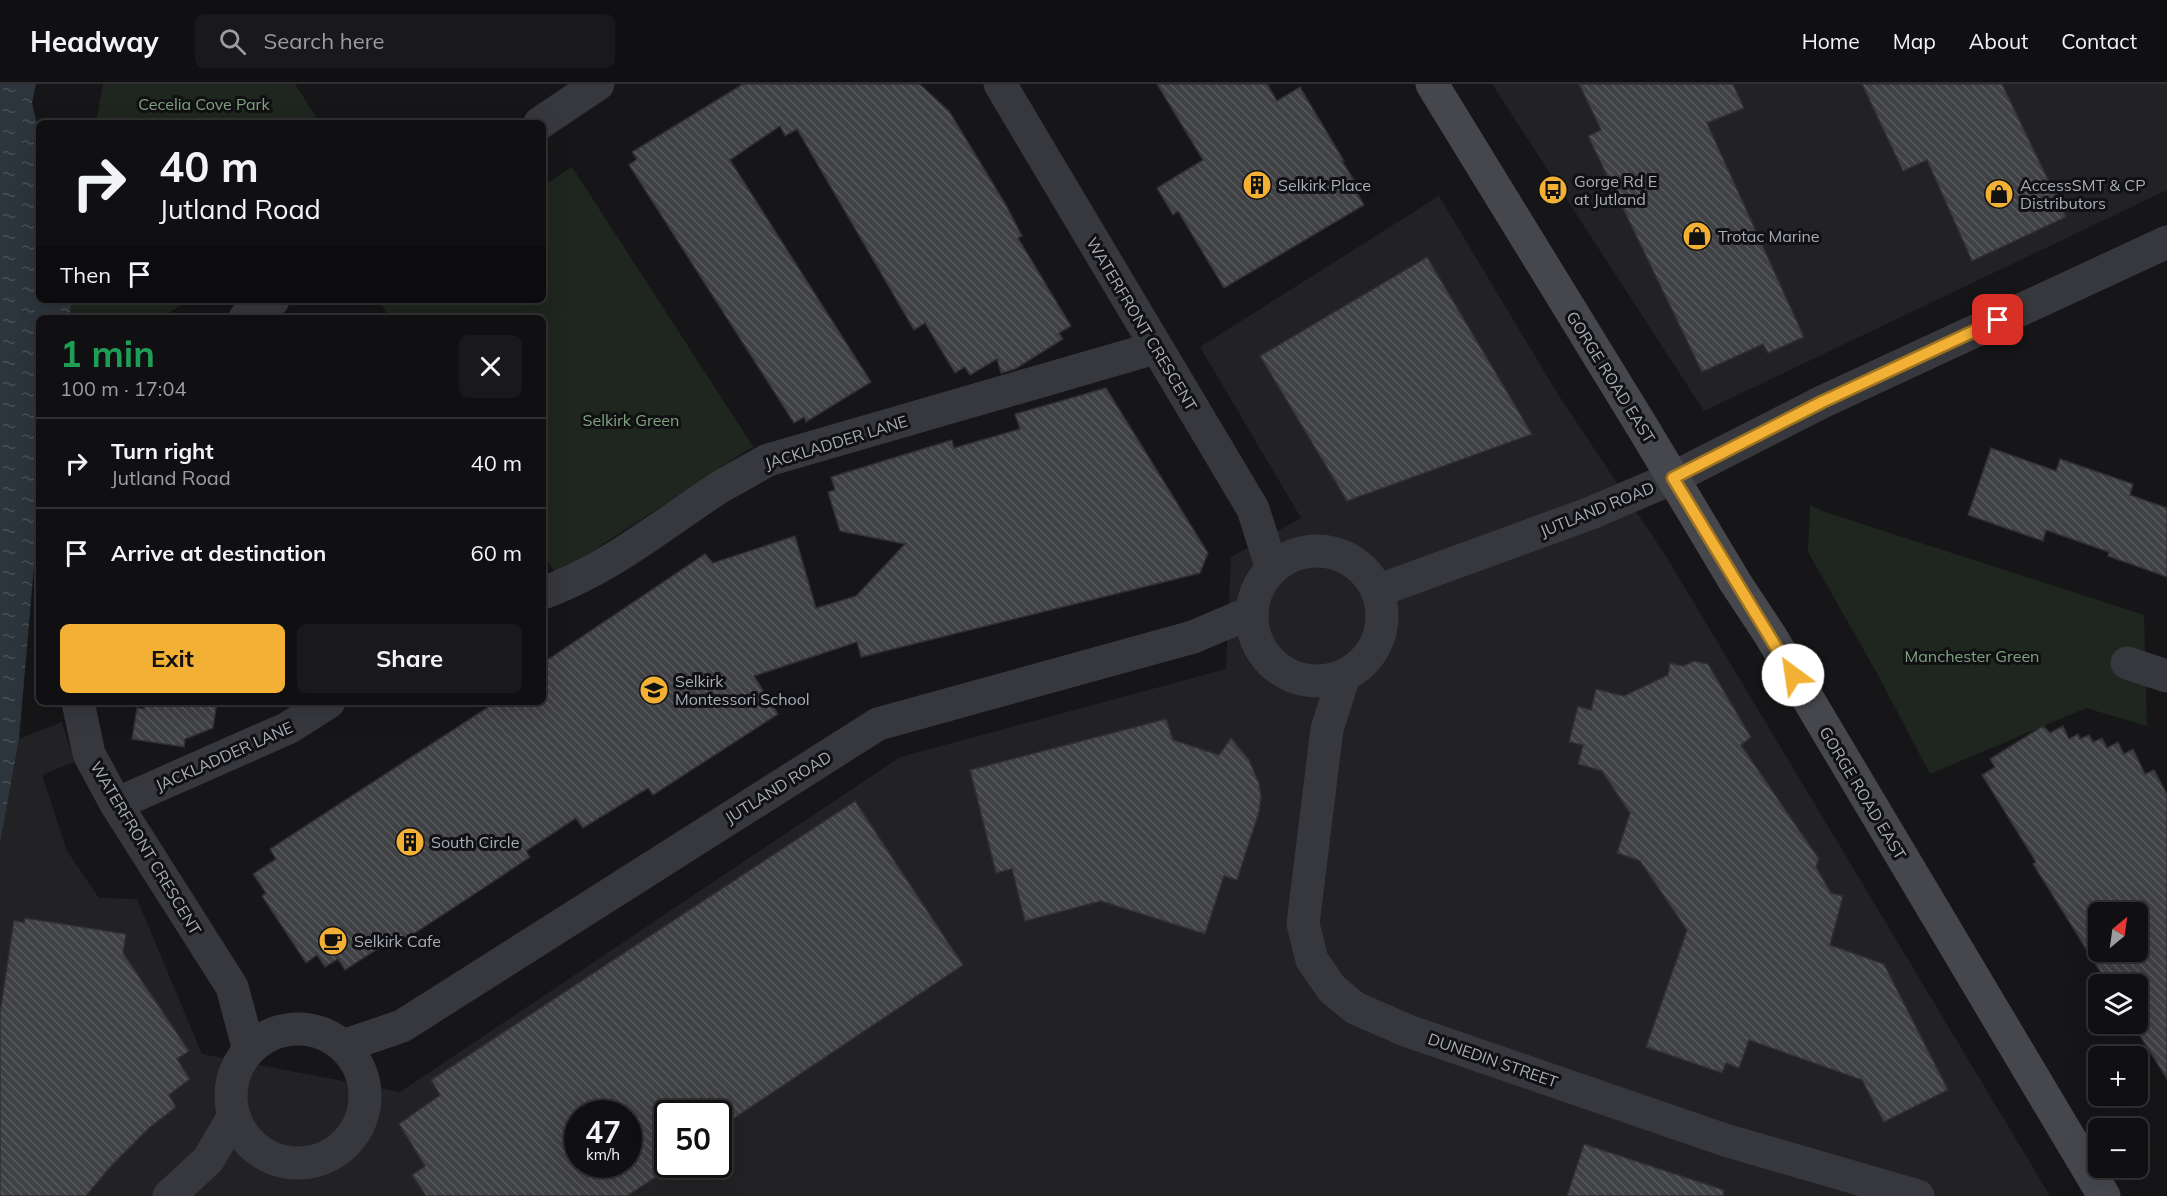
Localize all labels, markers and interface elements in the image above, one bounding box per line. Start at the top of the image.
search box [195,14,615,68]
text: Headway [30,24,159,59]
icon: search [216,25,249,58]
text: Search here [264,27,385,55]
text: Home [1802,28,1860,54]
text: Map [1893,28,1936,54]
text: About [1969,28,2028,54]
text: Contact [2061,28,2137,54]
park label: Cecelia Cove Park [138,94,270,114]
text: 40 m [159,140,259,193]
icon: right [60,144,138,222]
building icon: Selkirk Place [1241,169,1273,201]
place label: Gorge Rd E at Jutland [1574,171,1657,209]
bus stop icon: Gorge Rd E at Jutland [1537,174,1569,206]
place label: Selkirk Place [1278,175,1371,195]
place label: AccessSMT & CP Distributors [2020,175,2146,213]
shop icon: AccessSMT & CP Distributors [1983,178,2015,210]
text: Jutland Road [159,192,321,226]
shop icon: Trotac Marine [1681,220,1713,252]
place label: Trotac Marine [1718,226,1820,246]
street label: WATERFRONT CRESCENT [1082,234,1202,415]
icon: arrive [123,258,156,291]
text: Then [60,261,111,289]
pin [1972,294,2023,345]
icon: arrive [1981,303,2014,336]
street label: GORGE ROAD EAST [1562,307,1660,447]
text: 1 min [60,331,155,376]
button: close [459,335,522,398]
text: 100 m · 17:04 [60,376,186,401]
park label: Selkirk Green [583,410,679,430]
street label: JACKLADDER LANE [762,411,910,473]
text: Turn right [111,437,214,465]
icon: right [60,447,93,480]
text: 40 m [471,449,522,477]
text: Jutland Road [111,465,231,490]
street label: JUTLAND ROAD [1537,477,1657,541]
icon: arrive [60,537,93,570]
text: Arrive at destination [111,539,326,567]
text: 60 m [471,539,522,567]
button: Exit [60,624,285,693]
button: Share [297,624,522,693]
position arrow [1761,643,1825,707]
park label: Manchester Green [1905,646,2039,666]
place label: Selkirk Montessori School [675,671,810,709]
school or university icon: Selkirk Montessori School [638,674,670,706]
street label: JACKLADDER LANE [152,717,296,795]
street label: GORGE ROAD EAST [1815,723,1911,863]
street label: JUTLAND ROAD [721,746,835,828]
street label: WATERFRONT CRESCENT [86,758,206,939]
building icon: South Circle [394,826,426,858]
place label: South Circle [431,832,519,852]
north arrow [2088,902,2148,962]
map controls [2088,902,2148,1178]
cafe icon: Selkirk Cafe [317,925,349,957]
place label: Selkirk Cafe [354,931,441,951]
button: layers [2088,974,2148,1034]
street label: DUNEDIN STREET [1425,1028,1561,1092]
button: + [2088,1046,2148,1106]
speed limit sign: 50 [654,1100,732,1178]
text: 47 [585,1113,621,1151]
button: − [2088,1118,2148,1178]
text: km/h [586,1145,620,1164]

